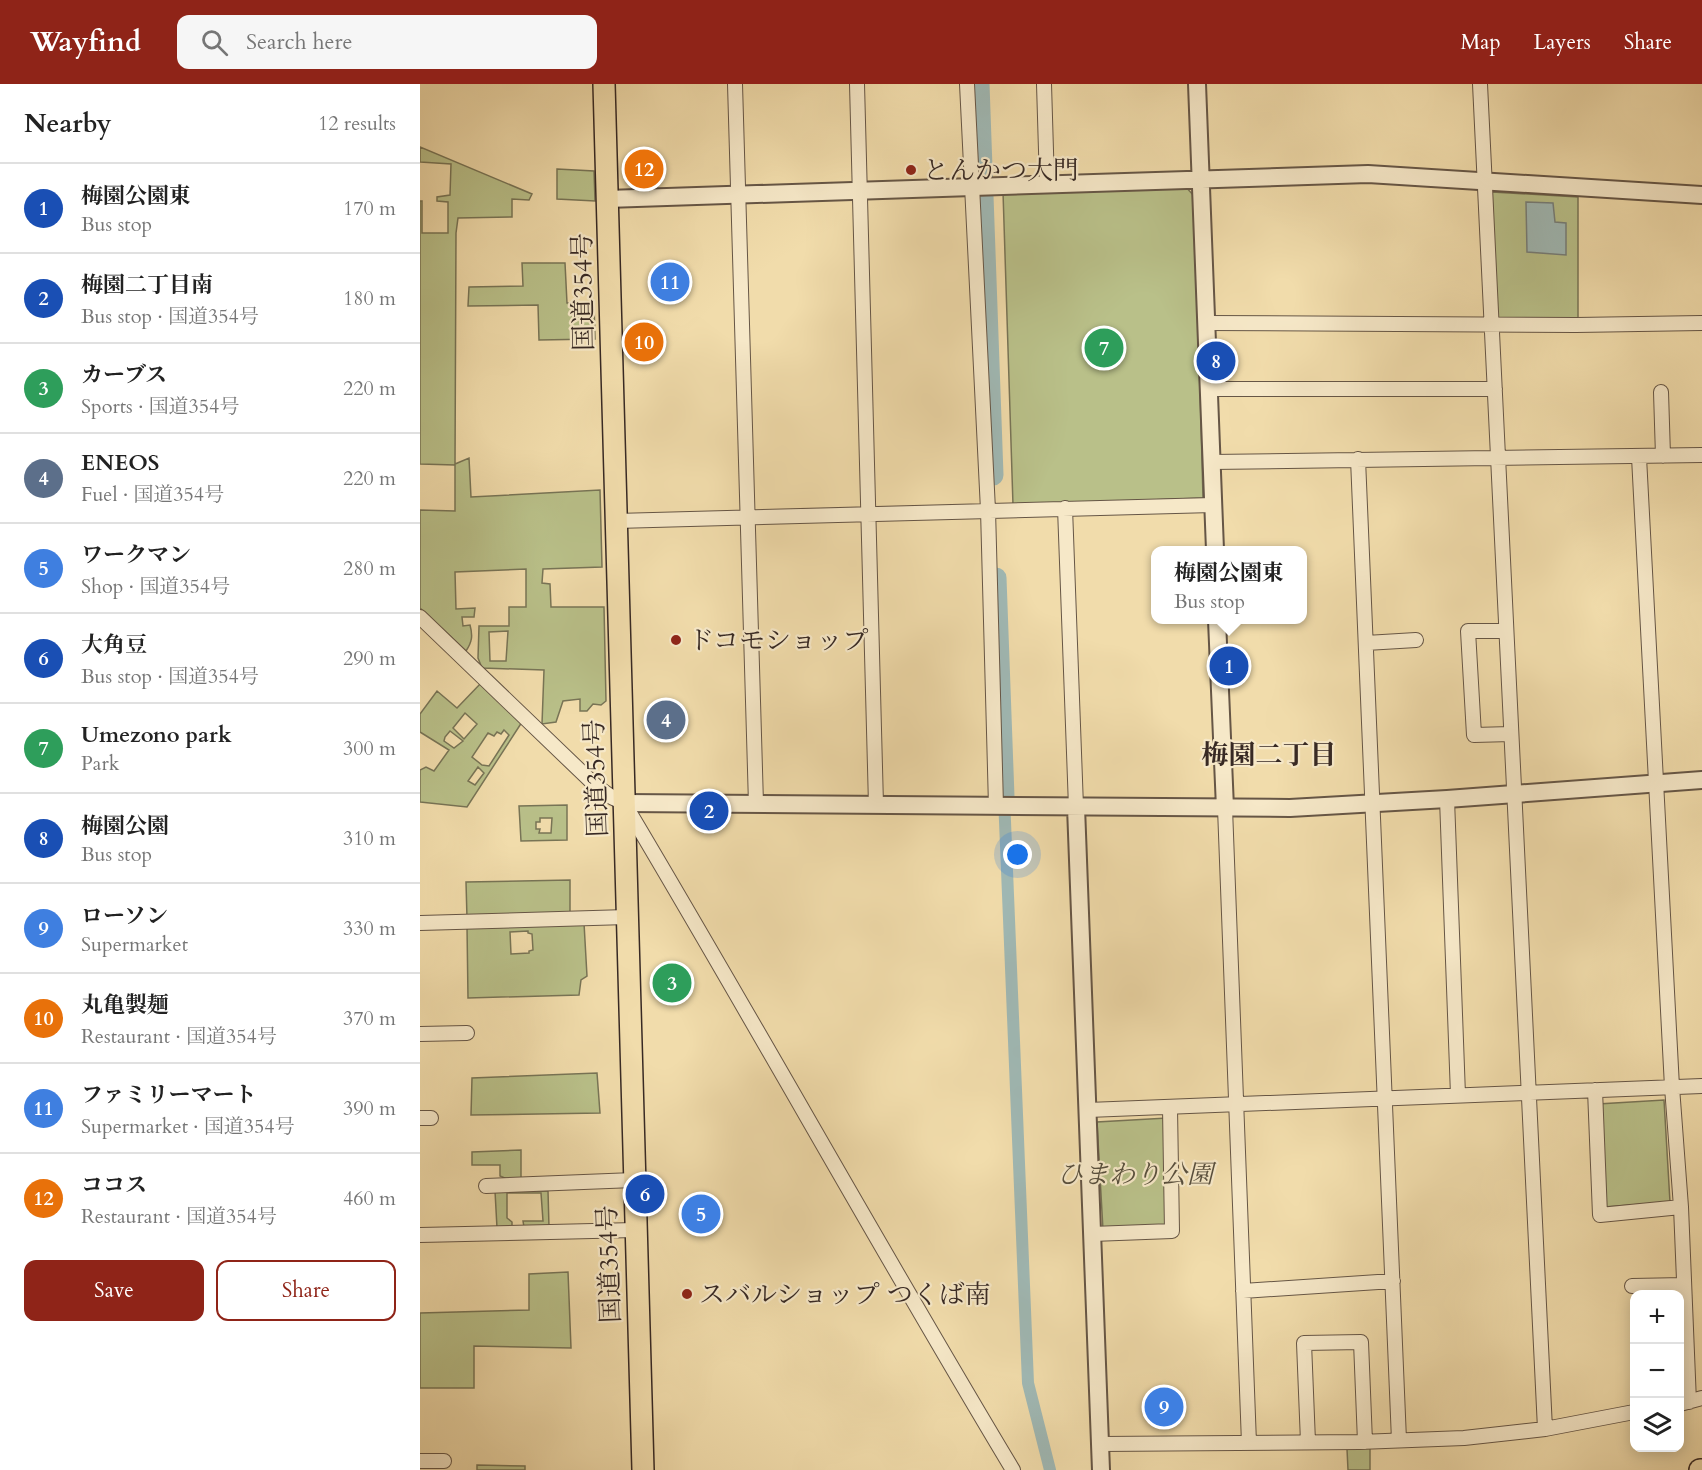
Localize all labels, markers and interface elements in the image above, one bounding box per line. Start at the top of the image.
search box [177,15,597,69]
text: Wayfind [30,23,141,61]
icon: search [198,26,231,59]
text: Search here [246,27,353,57]
text: Map [1461,28,1501,57]
text: Layers [1534,28,1591,57]
text: Share [1624,28,1672,57]
text: Nearby [24,106,112,141]
text: 12 results [318,110,396,137]
pin: 12 [624,146,664,191]
place label: とんかつ大門 [923,153,1079,188]
marker: とんかつ大門 [904,163,918,177]
text: 梅園公園東 [81,181,191,211]
text: 1 [38,195,49,222]
text: 170 m [343,195,396,222]
text: Bus stop [81,211,152,238]
street label: 国道354号 [564,233,602,351]
pin: 11 [650,260,690,304]
text: 梅園二丁目南 [81,270,213,300]
text: 2 [38,285,49,312]
text: 180 m [343,285,396,312]
text: Bus stop · 国道354号 [81,303,259,330]
pin: 10 [624,320,664,364]
pin: 7 [1084,326,1124,370]
pin: 8 [1196,338,1236,384]
text: カーブス [81,360,167,390]
text: 3 [38,375,49,402]
text: 220 m [343,375,396,402]
text: Sports · 国道354号 [81,393,239,420]
text: ENEOS [81,448,160,478]
text: 4 [38,465,49,492]
text: 220 m [343,465,396,492]
text: Fuel · 国道354号 [81,481,224,508]
text: ワークマン [81,540,191,570]
popup [1151,546,1307,624]
text: 5 [38,555,49,582]
text: 280 m [343,555,396,582]
text: 梅園公園東 [1174,558,1284,588]
text: Shop · 国道354号 [81,573,230,600]
text: Bus stop [1174,588,1245,615]
place label: ドコモショップ [688,623,868,658]
text: 大角豆 [81,630,147,660]
marker: ドコモショップ [669,633,683,647]
pin: 1 [1210,644,1248,688]
text: 6 [38,645,49,672]
text: 290 m [343,645,396,672]
text: Bus stop · 国道354号 [81,663,259,690]
pin: 4 [646,698,686,742]
street label: 国道354号 [576,718,616,838]
text: Umezono park [81,720,232,750]
text: 7 [38,735,49,762]
text: 300 m [343,735,396,762]
district label: 梅園二丁目 [1202,737,1337,774]
text: Park [81,750,119,777]
pin: 2 [690,788,728,834]
text: 梅園公園 [81,811,169,841]
text: 8 [38,825,49,852]
text: 310 m [343,825,396,852]
your location [1003,840,1032,869]
text: Bus stop [81,841,152,868]
text: ローソン [81,901,168,931]
text: 9 [38,915,49,942]
text: 330 m [343,915,396,942]
text: Supermarket [81,931,188,958]
pin: 3 [652,960,692,1006]
text: 丸亀製麺 [81,990,169,1020]
text: 10 [33,1005,54,1032]
text: 370 m [343,1005,396,1032]
text: Restaurant · 国道354号 [81,1023,277,1050]
text: ファミリーマート [81,1080,257,1110]
text: 11 [33,1095,54,1122]
text: 390 m [343,1095,396,1122]
text: Supermarket · 国道354号 [81,1113,295,1140]
park label: ひまわり公園 [1057,1157,1217,1192]
text: ココス [81,1170,147,1200]
pin: 6 [626,1172,664,1216]
text: 12 [33,1185,54,1212]
text: 460 m [343,1185,396,1212]
pin: 5 [682,1192,720,1236]
text: Restaurant · 国道354号 [81,1203,277,1230]
street label: 国道354号 [589,1204,629,1324]
button: Save [24,1260,204,1321]
button: Share [216,1260,396,1321]
place label: スバルショップ つくば南 [699,1277,991,1312]
marker: スバルショップ つくば南 [680,1287,694,1301]
map controls [1630,1290,1684,1452]
button: + [1630,1290,1684,1344]
button: − [1630,1344,1684,1398]
pin: 9 [1144,1384,1184,1430]
button: layers [1630,1398,1684,1452]

